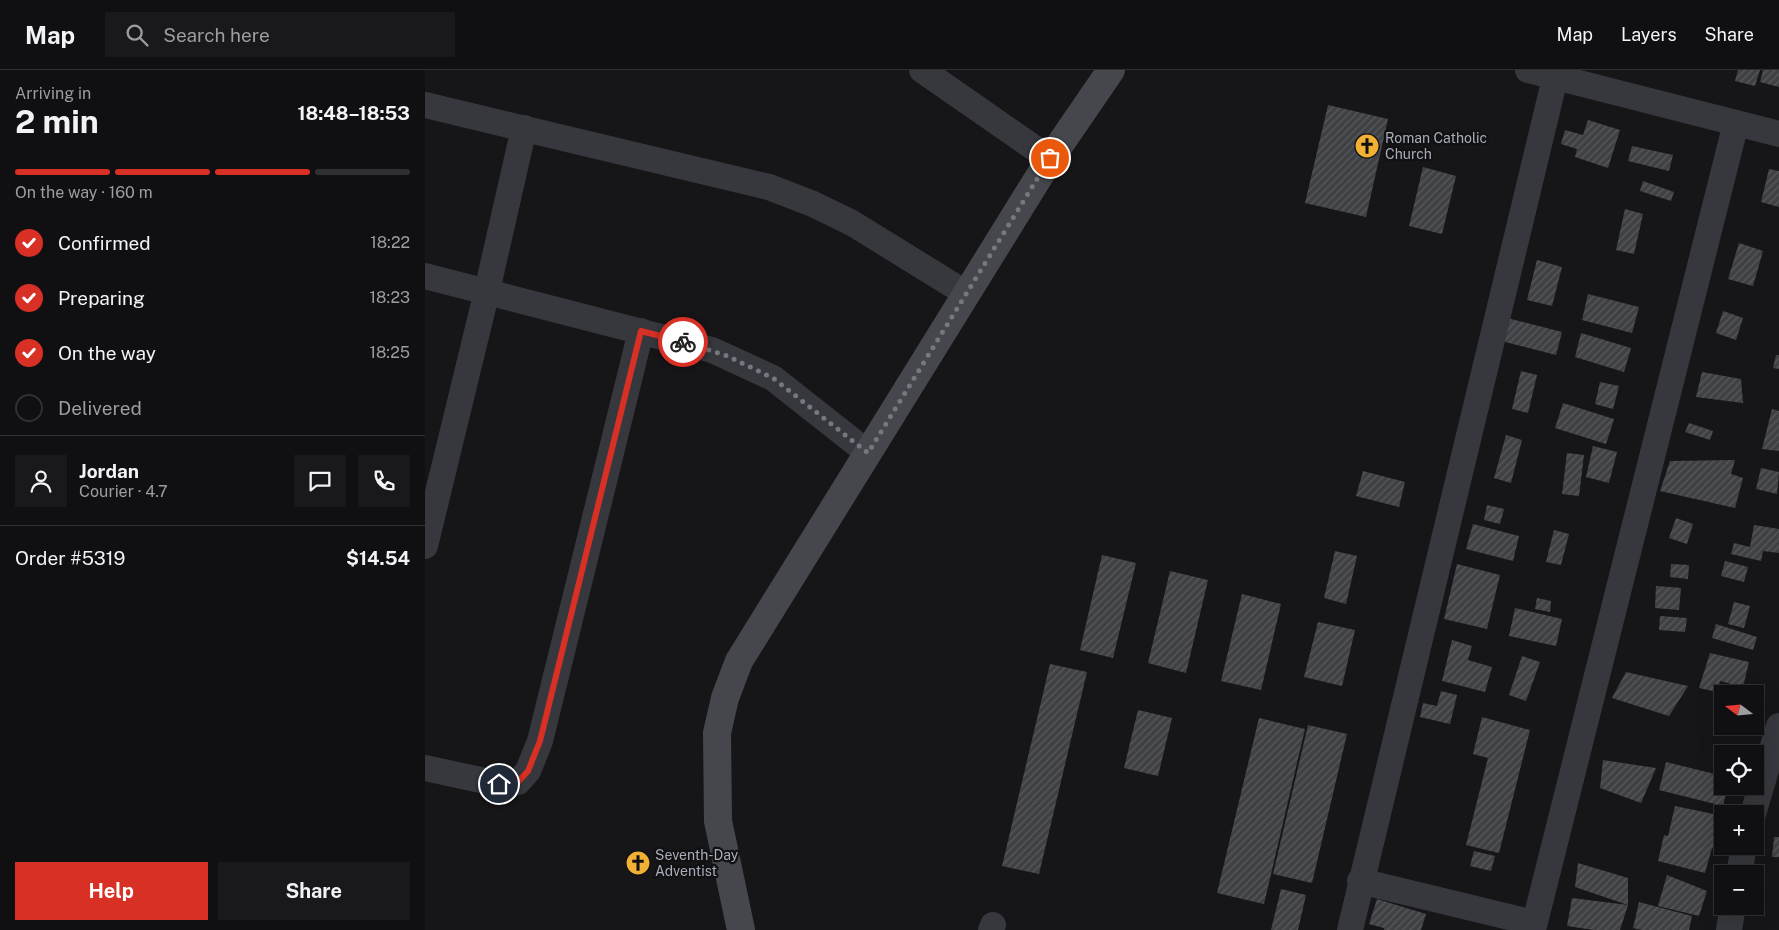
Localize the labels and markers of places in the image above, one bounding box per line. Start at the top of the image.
place label: Roman Catholic Church [1385,130,1487,162]
church icon: Roman Catholic Church [1354,133,1380,159]
pin [1029,137,1071,179]
pin [478,763,520,805]
place label: Seventh-Day Adventist [655,847,739,879]
church icon: Seventh-Day Adventist [625,850,651,876]

